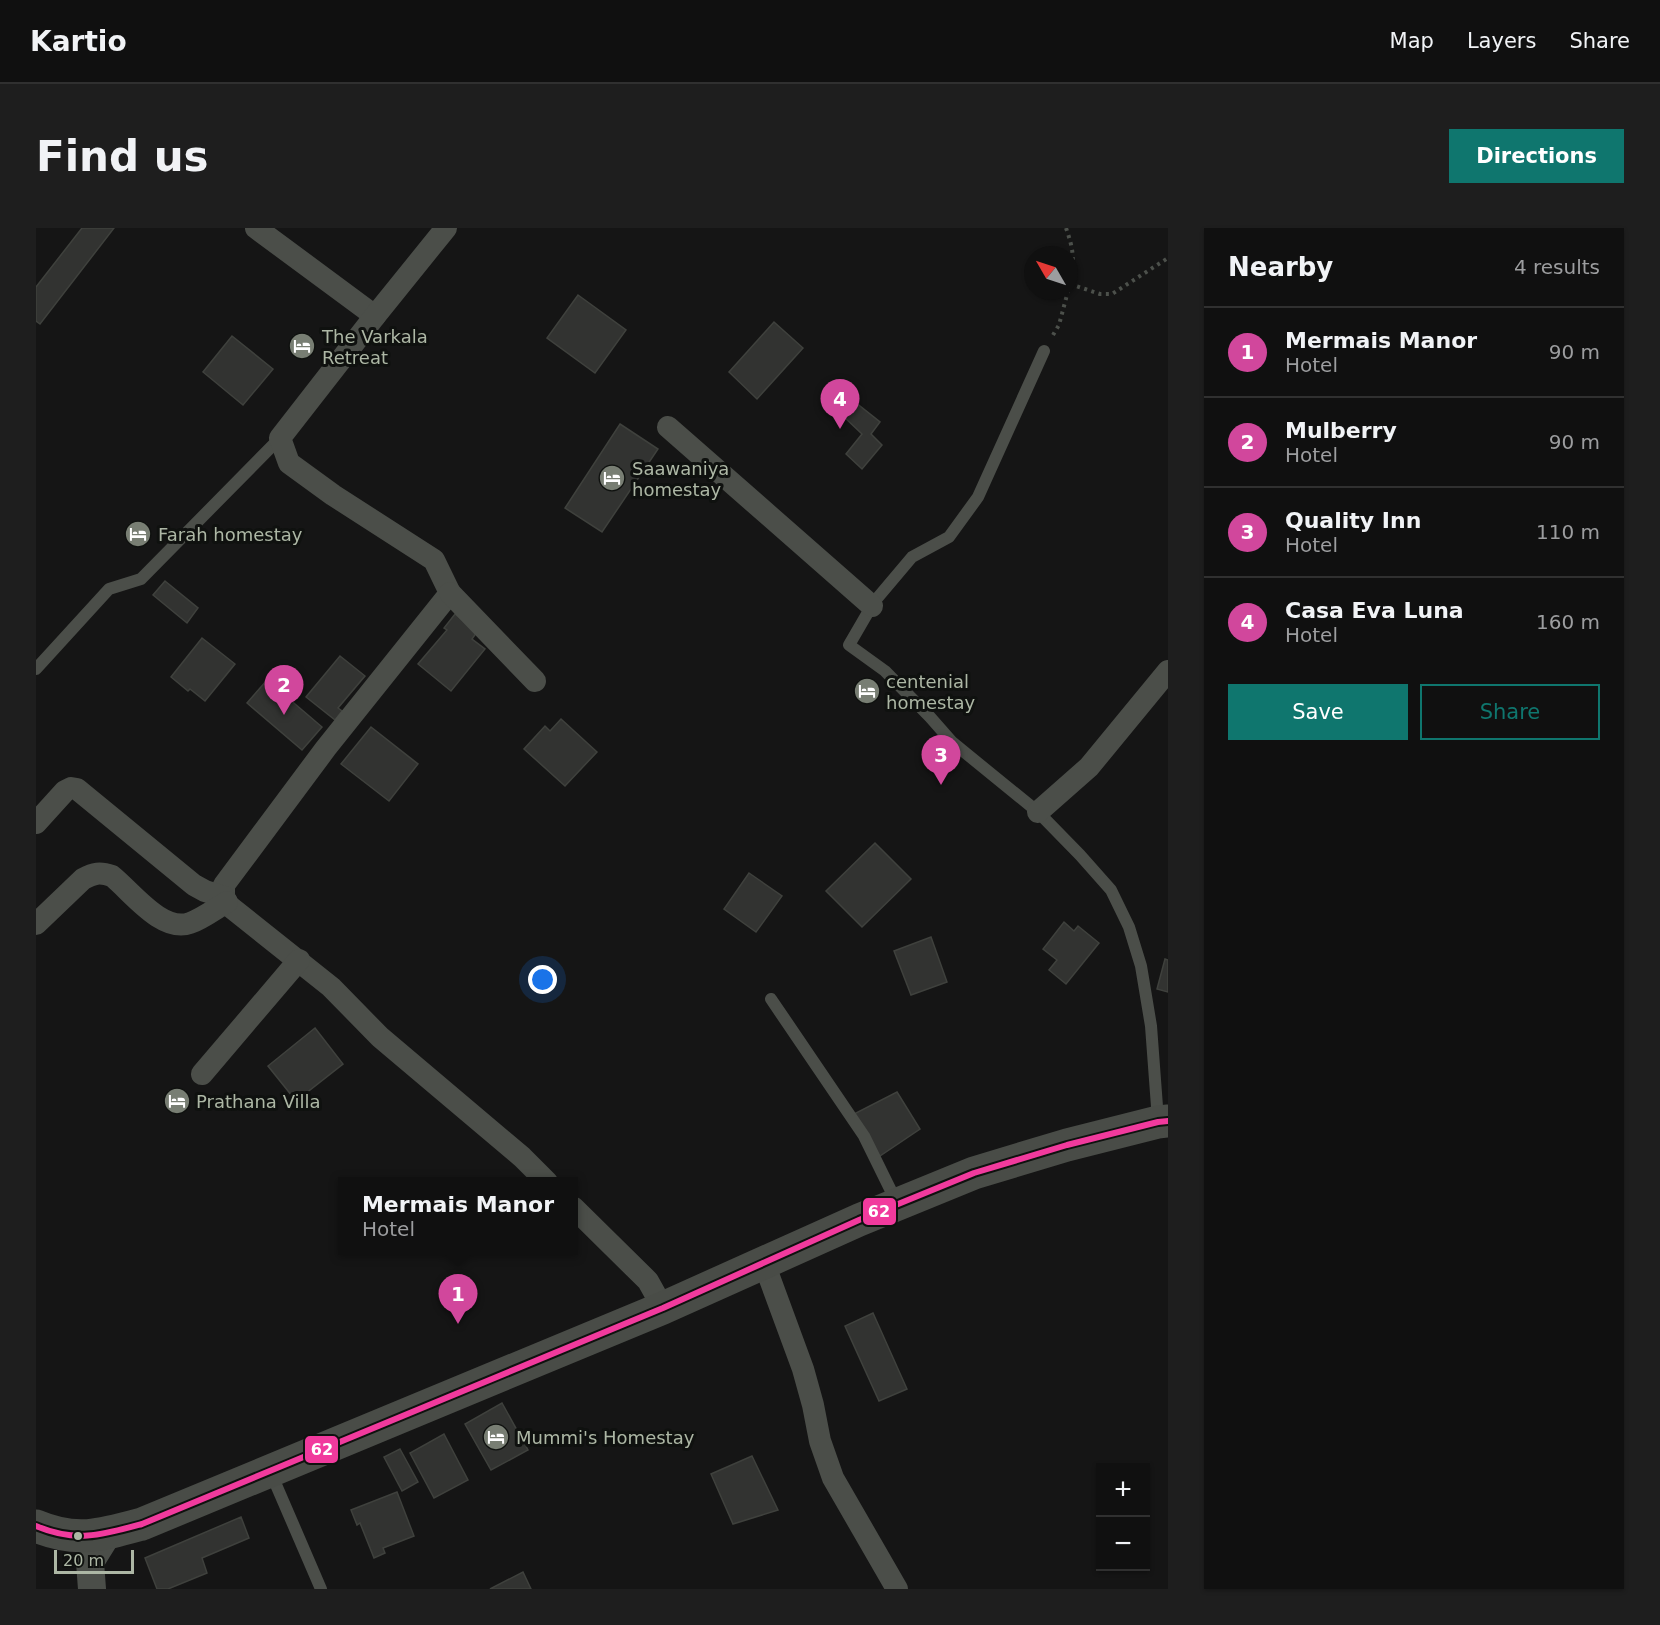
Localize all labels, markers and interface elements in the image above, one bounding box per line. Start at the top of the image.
text: Kartio [30,25,127,58]
text: Map [1390,29,1434,53]
text: Layers [1467,29,1536,53]
text: Share [1569,29,1630,53]
button: Directions [1449,129,1624,183]
text: Find us [36,132,209,181]
north arrow [1024,246,1078,300]
text: Nearby [1228,252,1333,282]
text: 4 results [1514,255,1600,279]
place label: The Varkala Retreat [321,326,428,368]
text: Mermais Manor [1285,328,1477,353]
hotel icon: The Varkala Retreat [287,331,317,361]
text: 1 [1241,340,1254,364]
text: 90 m [1549,340,1600,364]
text: Hotel [1285,353,1338,377]
pin: 4 [820,380,860,429]
text: Mulberry [1285,418,1397,443]
text: 2 [1241,430,1254,454]
text: 90 m [1549,430,1600,454]
text: Hotel [1285,443,1338,467]
place label: Saawaniya homestay [632,458,729,500]
hotel icon: Saawaniya homestay [597,463,627,493]
text: Quality Inn [1285,508,1421,533]
hotel icon: Farah homestay [123,519,153,549]
text: 3 [1241,520,1254,544]
text: 110 m [1536,520,1600,544]
place label: Farah homestay [158,524,303,545]
text: Hotel [1285,533,1338,557]
text: Casa Eva Luna [1285,598,1464,623]
text: 4 [1241,610,1254,634]
text: 160 m [1536,610,1600,634]
text: Hotel [1285,623,1338,647]
pin: 2 [264,666,304,715]
place label: centenial homestay [886,671,975,713]
hotel icon: centenial homestay [852,676,882,706]
button: Save [1228,684,1408,740]
button: Share [1420,684,1600,740]
pin: 3 [922,736,960,785]
your location [528,965,557,994]
hotel icon: Prathana Villa [162,1086,192,1116]
place label: Prathana Villa [196,1091,321,1112]
popup [338,1177,578,1255]
text: Mermais Manor [362,1192,554,1217]
line badge: 62 [862,1197,897,1226]
text: 62 [868,1202,890,1221]
text: Hotel [362,1217,415,1241]
pin: 1 [438,1274,478,1324]
hotel icon: Mummi's Homestay [481,1422,511,1452]
place label: Mummi's Homestay [516,1427,695,1448]
line badge: 62 [304,1435,339,1464]
text: 62 [311,1440,333,1459]
map controls [1096,1463,1150,1571]
button: + [1096,1463,1150,1517]
button: − [1096,1517,1150,1571]
unlabelled marker [72,1530,84,1542]
scale bar [54,1547,134,1574]
text: 20 m [63,1551,104,1570]

